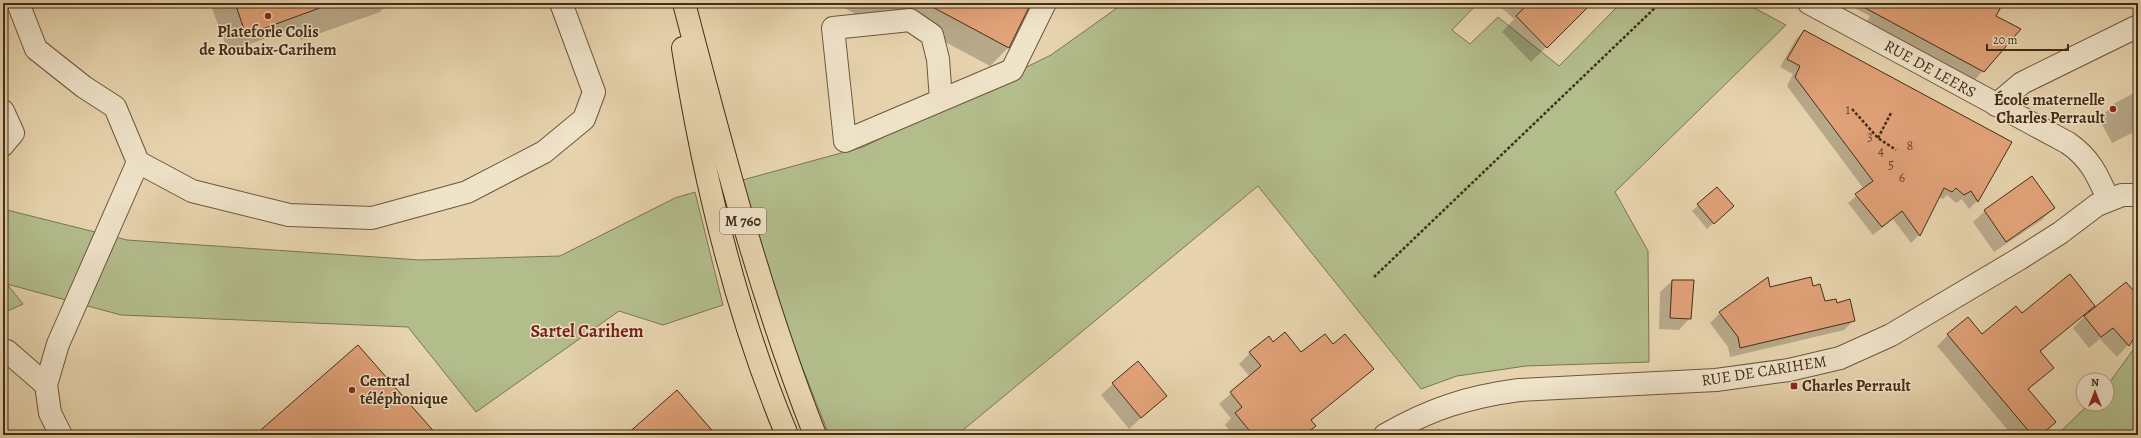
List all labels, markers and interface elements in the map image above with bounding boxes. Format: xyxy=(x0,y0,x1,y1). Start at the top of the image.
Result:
marker: Plateforle Colis de Roubaix-Carihem xyxy=(263,11,273,21)
place label: Plateforle Colis de Roubaix-Carihem xyxy=(199,21,337,61)
scale bar xyxy=(1987,26,2068,52)
text: 20 m xyxy=(1993,32,2017,48)
street label: RUE DE LEERS xyxy=(1880,35,1980,103)
place label: École maternelle Charles Perrault xyxy=(1994,89,2106,129)
house number: 1 xyxy=(1846,100,1851,119)
marker: École maternelle Charles Perrault xyxy=(2108,104,2118,114)
house number: 3 xyxy=(1867,127,1873,146)
house number: 8 xyxy=(1907,136,1914,155)
house number: 4 xyxy=(1878,141,1884,160)
house number: 5 xyxy=(1888,155,1894,174)
house number: 6 xyxy=(1899,168,1905,187)
road number: M 760 xyxy=(720,208,766,234)
district label: Sartel Carihem xyxy=(530,319,644,343)
street label: RUE DE CARIHEM xyxy=(1700,350,1828,392)
place label: Central téléphonique xyxy=(360,370,448,410)
north arrow xyxy=(2075,372,2115,412)
place label: Charles Perrault xyxy=(1802,375,1911,397)
text: N xyxy=(2091,375,2099,390)
marker: Charles Perrault xyxy=(1789,381,1799,391)
marker: Central téléphonique xyxy=(347,385,357,395)

